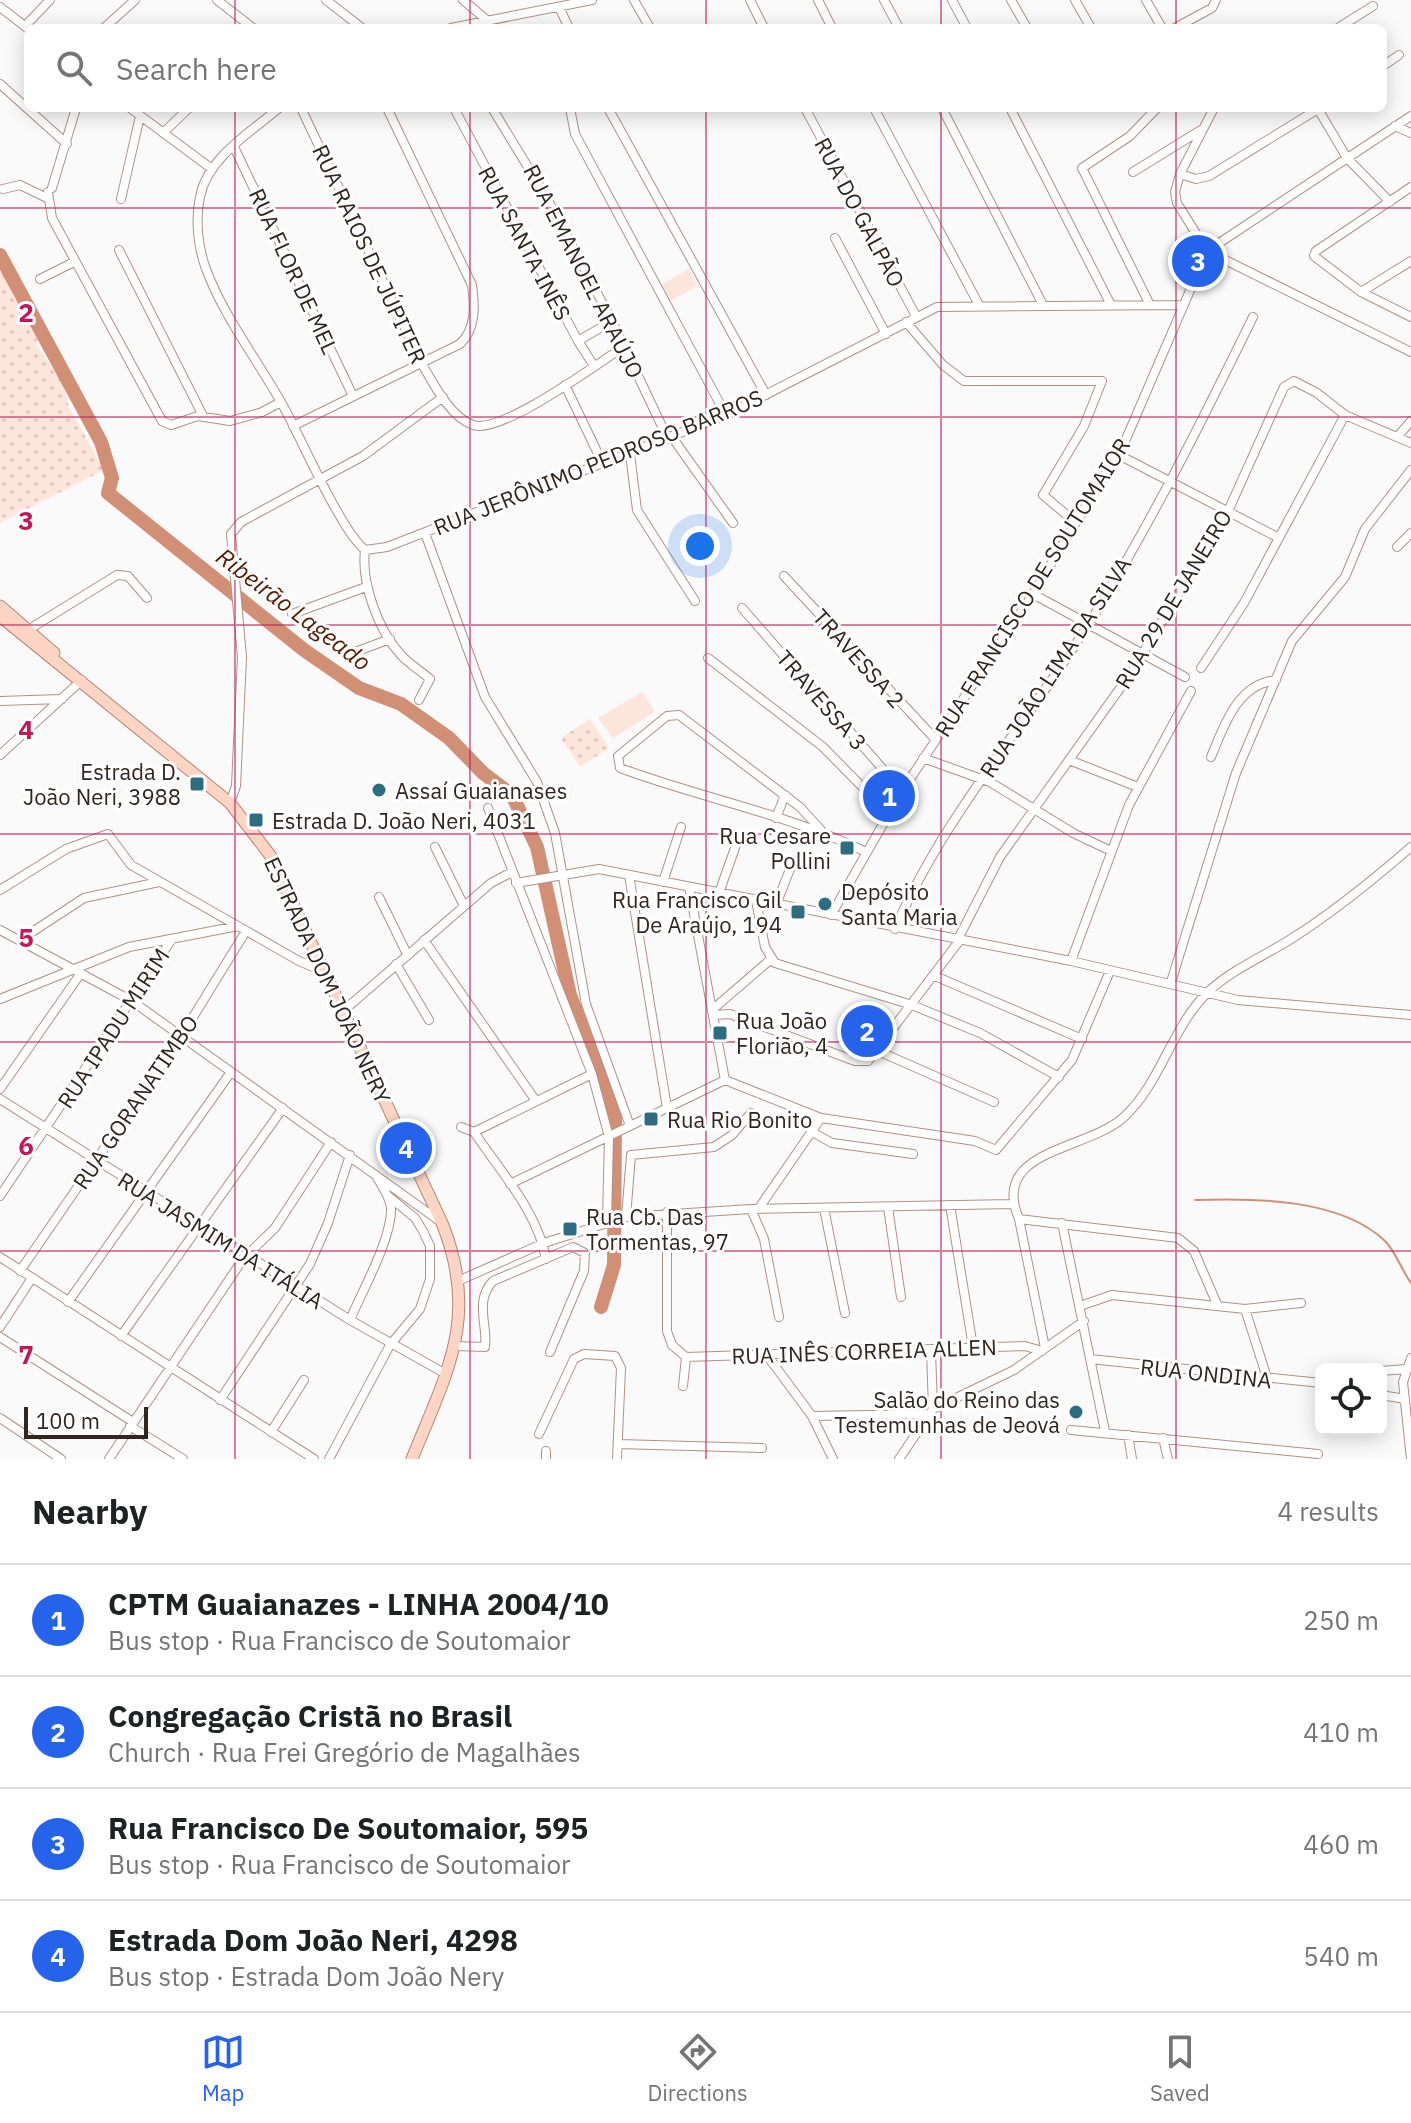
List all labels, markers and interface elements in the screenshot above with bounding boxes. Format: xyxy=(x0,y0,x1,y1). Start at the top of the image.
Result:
search box xyxy=(24,24,1387,112)
icon: search xyxy=(52,46,96,90)
text: Search here xyxy=(116,49,277,88)
street label: RUA DO GALPÃO xyxy=(808,132,912,292)
street label: RUA RAIOS DE JÚPITER xyxy=(306,140,434,368)
street label: RUA EMANOEL ARAÚJO xyxy=(517,159,651,383)
street label: RUA SANTA INÊS xyxy=(472,161,578,325)
street label: RUA FLOR DE MEL xyxy=(243,183,345,359)
pin: 3 xyxy=(1172,231,1224,291)
text: 2 xyxy=(18,295,34,329)
street label: RUA JERÔNIMO PEDROSO BARROS xyxy=(429,382,767,542)
street label: RUA FRANCISCO DE SOUTOMAIOR xyxy=(928,432,1136,742)
text: 3 xyxy=(18,503,34,537)
street label: RUA 29 DE JANEIRO xyxy=(1108,504,1238,694)
your location xyxy=(680,526,720,566)
water label: Ribeirão Lageado xyxy=(210,540,378,678)
street label: RUA JOÃO LIMA DA SILVA xyxy=(973,551,1137,783)
street label: TRAVESSA 2 xyxy=(807,602,911,714)
street label: TRAVESSA 3 xyxy=(770,644,874,756)
text: 4 xyxy=(18,712,34,746)
place label: Estrada D. João Neri, 3988 xyxy=(23,757,181,811)
pin: 1 xyxy=(863,766,915,826)
marker: Estrada D. João Neri, 3988 xyxy=(188,775,206,793)
place label: Assaí Guaianases xyxy=(395,776,567,805)
marker: Assaí Guaianases xyxy=(370,781,388,799)
place label: Estrada D. João Neri, 4031 xyxy=(272,806,536,835)
marker: Estrada D. João Neri, 4031 xyxy=(247,811,265,829)
place label: Rua Cesare Pollini xyxy=(719,821,831,875)
marker: Rua Cesare Pollini xyxy=(838,839,856,857)
street label: ESTRADA DOM JOÃO NERY xyxy=(258,852,398,1108)
place label: Depósito Santa Maria xyxy=(841,877,958,931)
place label: Rua Francisco Gil De Araújo, 194 xyxy=(612,885,782,939)
marker: Depósito Santa Maria xyxy=(816,895,834,913)
marker: Rua Francisco Gil De Araújo, 194 xyxy=(789,903,807,921)
text: 5 xyxy=(18,920,34,954)
street label: RUA IPADU MIRIM xyxy=(50,942,176,1114)
pin: 2 xyxy=(841,1001,893,1061)
place label: Rua João Florião, 4 xyxy=(736,1006,828,1060)
street label: RUA GORANATIMBO xyxy=(66,1009,204,1195)
marker: Rua João Florião, 4 xyxy=(711,1024,729,1042)
place label: Rua Rio Bonito xyxy=(667,1105,812,1134)
marker: Rua Rio Bonito xyxy=(642,1110,660,1128)
pin: 4 xyxy=(380,1118,432,1178)
text: 6 xyxy=(18,1128,34,1162)
street label: RUA JASMIM DA ITÁLIA xyxy=(113,1165,329,1315)
place label: Rua Cb. Das Tormentas, 97 xyxy=(586,1202,729,1256)
marker: Rua Cb. Das Tormentas, 97 xyxy=(561,1220,579,1238)
street label: RUA INÊS CORREIA ALLEN xyxy=(731,1332,997,1370)
text: 7 xyxy=(18,1337,34,1371)
street label: RUA ONDINA xyxy=(1139,1352,1273,1394)
map controls xyxy=(1315,1363,1387,1435)
button: locate xyxy=(1315,1363,1387,1435)
place label: Salão do Reino das Testemunhas de Jeová xyxy=(834,1385,1060,1439)
scale bar xyxy=(24,1403,148,1439)
marker: Salão do Reino das Testemunhas de Jeová xyxy=(1067,1403,1085,1421)
text: 100 m xyxy=(36,1406,100,1435)
text: Nearby xyxy=(32,1489,147,1533)
text: 4 results xyxy=(1277,1494,1379,1528)
text: CPTM Guaianazes - LINHA 2004/10 xyxy=(108,1584,609,1623)
text: 1 xyxy=(50,1603,66,1637)
text: 250 m xyxy=(1303,1603,1379,1637)
text: Bus stop · Rua Francisco de Soutomaior xyxy=(108,1623,571,1657)
text: Congregação Cristã no Brasil xyxy=(108,1696,512,1735)
text: 2 xyxy=(50,1715,66,1749)
text: 410 m xyxy=(1303,1715,1379,1749)
text: Church · Rua Frei Gregório de Magalhães xyxy=(108,1735,581,1769)
text: Rua Francisco De Soutomaior, 595 xyxy=(108,1808,588,1847)
text: 3 xyxy=(50,1827,66,1861)
text: 460 m xyxy=(1303,1827,1379,1861)
text: Bus stop · Rua Francisco de Soutomaior xyxy=(108,1847,571,1881)
text: Estrada Dom João Neri, 4298 xyxy=(108,1920,518,1959)
text: 4 xyxy=(50,1939,66,1973)
text: 540 m xyxy=(1303,1939,1379,1973)
text: Bus stop · Estrada Dom João Nery xyxy=(108,1959,504,1993)
tab: Map xyxy=(201,2030,245,2107)
tab: Directions xyxy=(648,2030,748,2107)
tab: Saved xyxy=(1150,2030,1210,2107)

